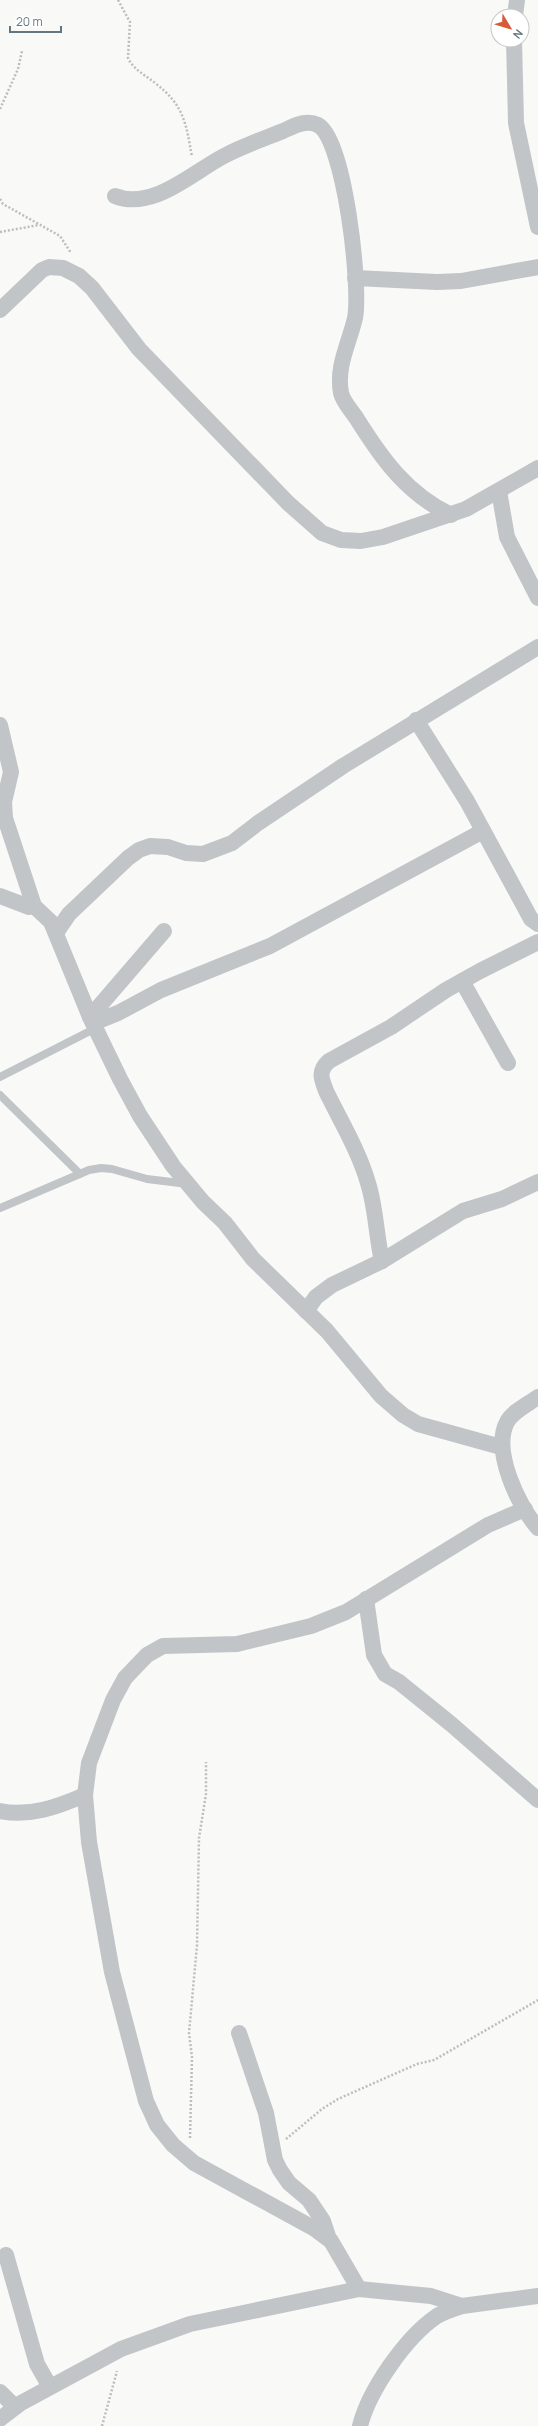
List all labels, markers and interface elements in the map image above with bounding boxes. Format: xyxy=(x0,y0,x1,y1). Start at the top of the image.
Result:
scale bar xyxy=(10,8,61,34)
north arrow xyxy=(490,8,530,48)
text: 20 m xyxy=(16,13,43,30)
text: N xyxy=(510,27,527,42)

